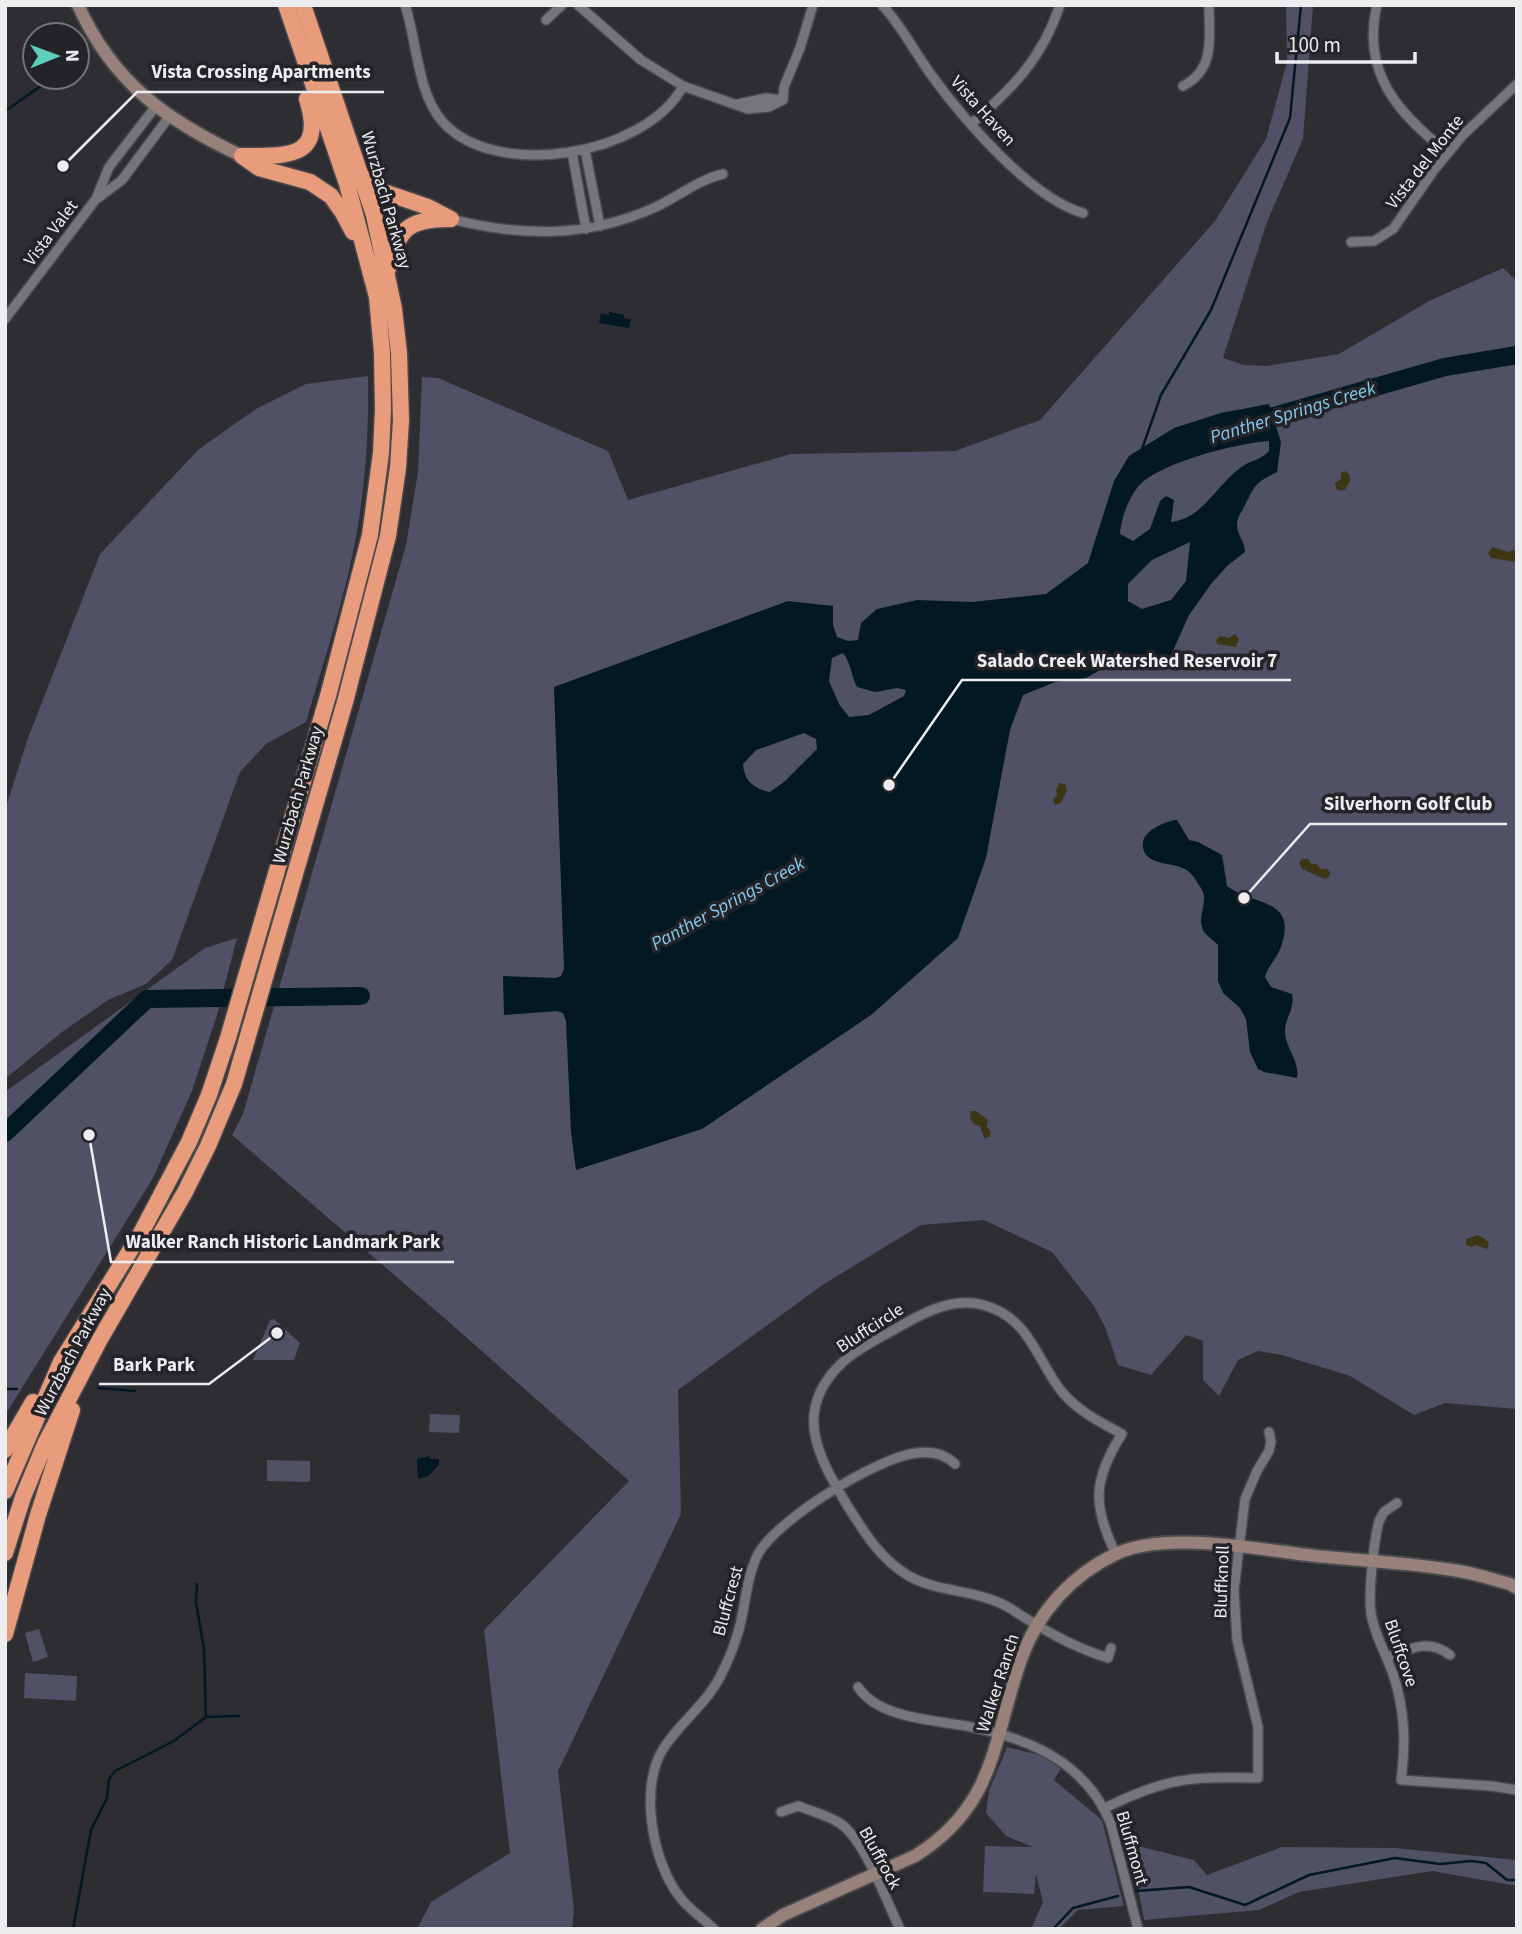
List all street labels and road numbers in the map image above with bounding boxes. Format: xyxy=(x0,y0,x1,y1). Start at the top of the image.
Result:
street label: Vista Haven xyxy=(945,70,1021,152)
street label: Vista del Monte xyxy=(1380,109,1470,215)
street label: Wurzbach Parkway xyxy=(354,128,418,272)
street label: Vista Valet xyxy=(18,195,84,271)
street label: Wurzbach Parkway xyxy=(266,723,330,867)
street label: Wurzbach Parkway xyxy=(29,1283,118,1421)
street label: Bluffcircle xyxy=(831,1297,909,1359)
street label: Bluffknoll xyxy=(1208,1545,1236,1619)
street label: Bluffcrest xyxy=(707,1563,749,1639)
street label: Bluffcove xyxy=(1378,1616,1424,1690)
street label: Walker Ranch xyxy=(970,1631,1026,1735)
street label: Bluffmont xyxy=(1110,1808,1154,1888)
street label: Bluffrock xyxy=(853,1822,908,1894)

